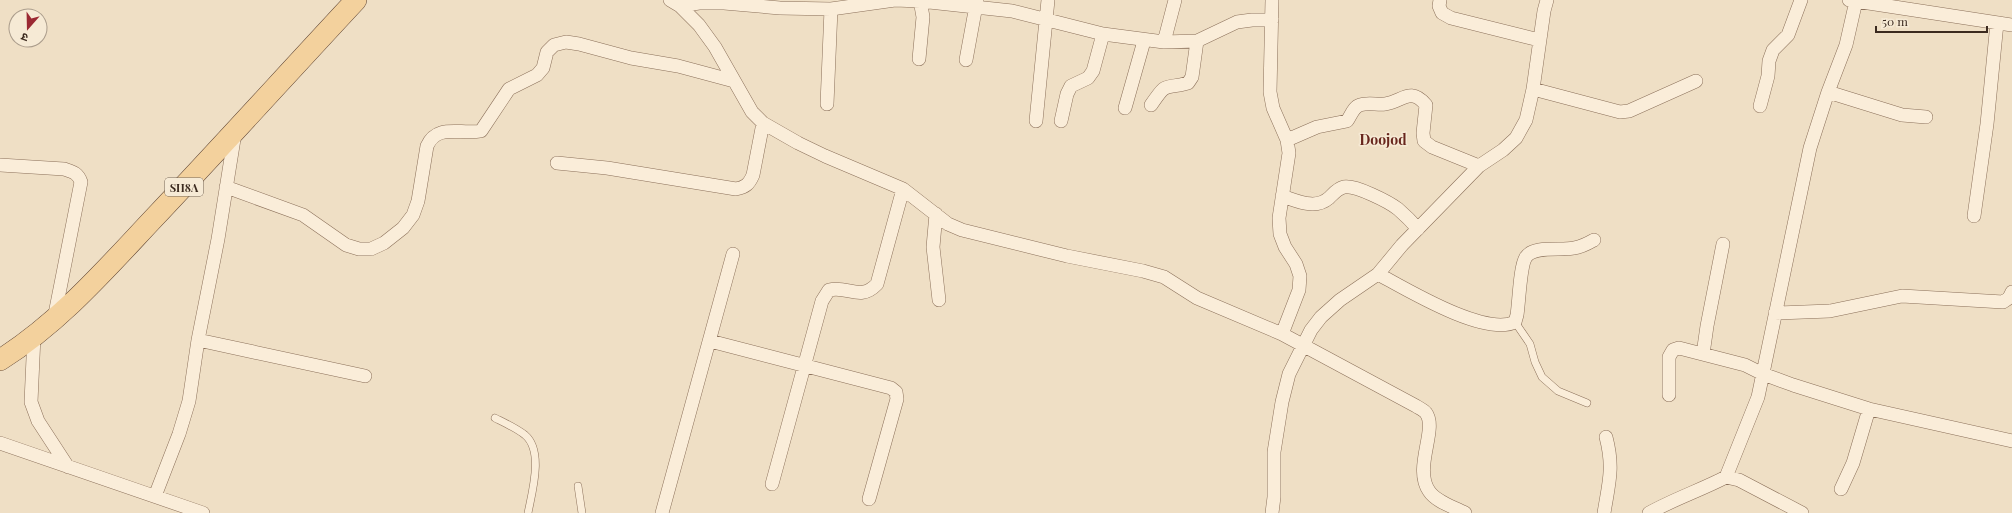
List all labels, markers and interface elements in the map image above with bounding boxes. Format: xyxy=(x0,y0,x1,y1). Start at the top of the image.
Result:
north arrow xyxy=(8,8,48,48)
scale bar xyxy=(1876,8,1987,34)
text: 50 m xyxy=(1882,13,1908,29)
text: उ xyxy=(18,30,30,46)
district label: Doojod xyxy=(1359,130,1407,149)
road number: SH8A xyxy=(165,178,203,196)

